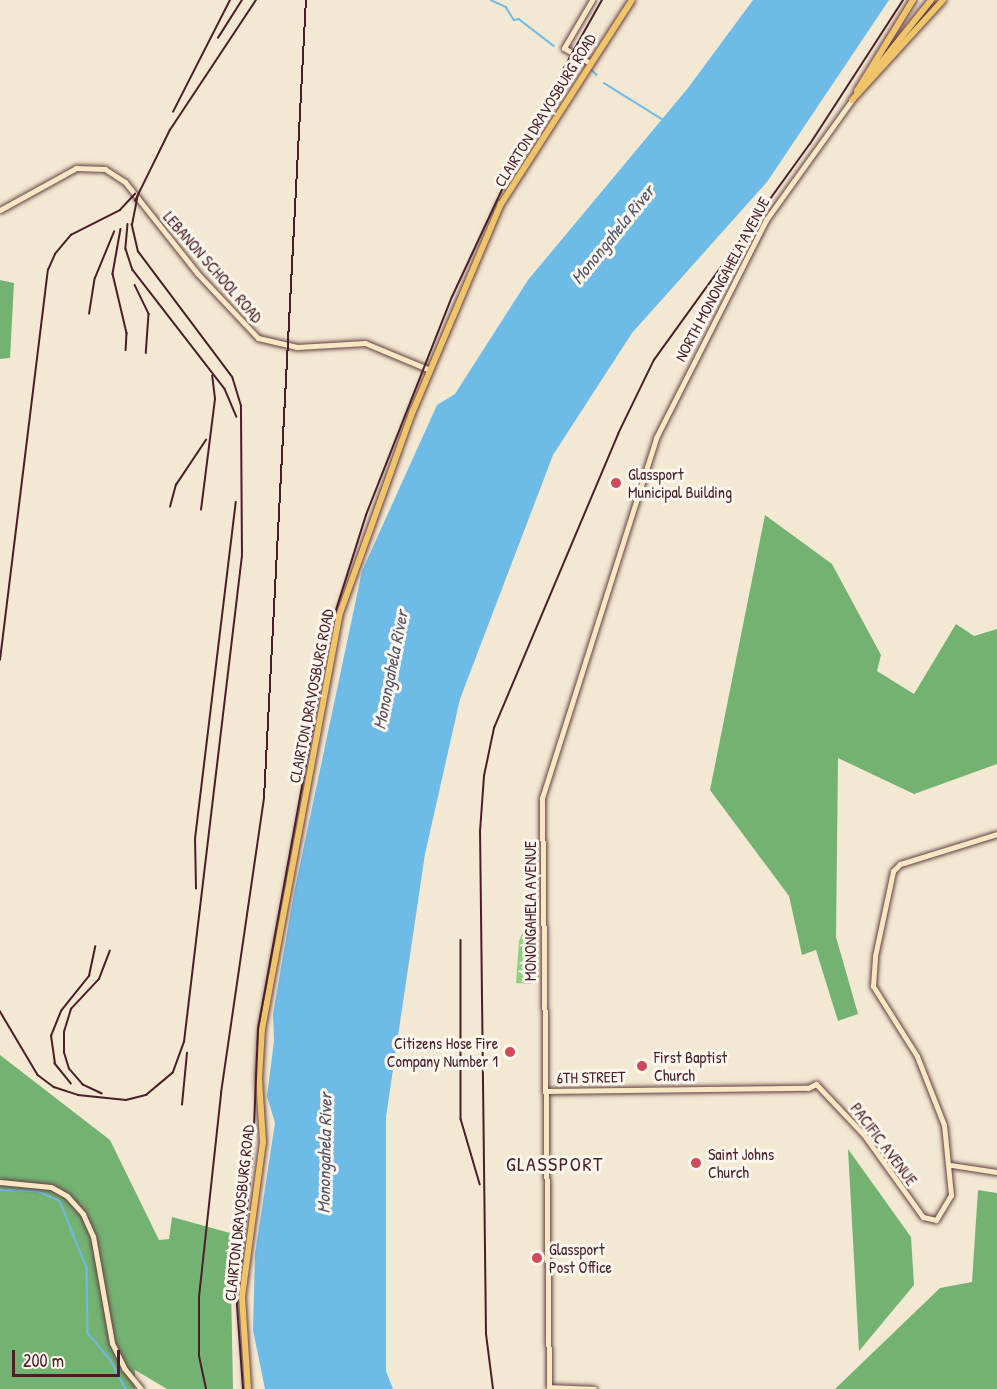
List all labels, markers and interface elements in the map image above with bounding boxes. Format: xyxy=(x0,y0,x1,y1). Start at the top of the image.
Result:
street label: CLAIRTON DRAVOSBURG ROAD xyxy=(490,30,600,190)
water label: Monongahela River xyxy=(567,181,659,289)
street label: NORTH MONONGAHELA AVENUE xyxy=(670,194,774,364)
street label: LEBANON SCHOOL ROAD xyxy=(159,207,267,327)
place label: Glassport Municipal Building xyxy=(628,464,732,502)
marker: Glassport Municipal Building xyxy=(609,476,623,490)
street label: CLAIRTON DRAVOSBURG ROAD xyxy=(285,607,337,785)
water label: Monongahela River xyxy=(369,609,413,731)
street label: MONONGAHELA AVENUE xyxy=(520,841,540,981)
place label: Citizens Hose Fire Company Number 1 xyxy=(387,1033,498,1071)
marker: Citizens Hose Fire Company Number 1 xyxy=(503,1045,517,1059)
place label: First Baptist Church xyxy=(654,1047,727,1085)
marker: First Baptist Church xyxy=(635,1059,649,1073)
street label: 6TH STREET xyxy=(556,1067,626,1087)
water label: Monongahela River xyxy=(313,1092,337,1214)
street label: PACIFIC AVENUE xyxy=(847,1099,921,1189)
street label: CLAIRTON DRAVOSBURG ROAD xyxy=(220,1124,258,1302)
place label: Saint Johns Church xyxy=(708,1144,774,1182)
district label: GLASSPORT xyxy=(506,1151,604,1175)
marker: Saint Johns Church xyxy=(689,1156,703,1170)
place label: Glassport Post Office xyxy=(549,1239,612,1277)
marker: Glassport Post Office xyxy=(530,1251,544,1265)
scale bar xyxy=(15,1338,123,1376)
text: 200 m xyxy=(23,1348,64,1373)

